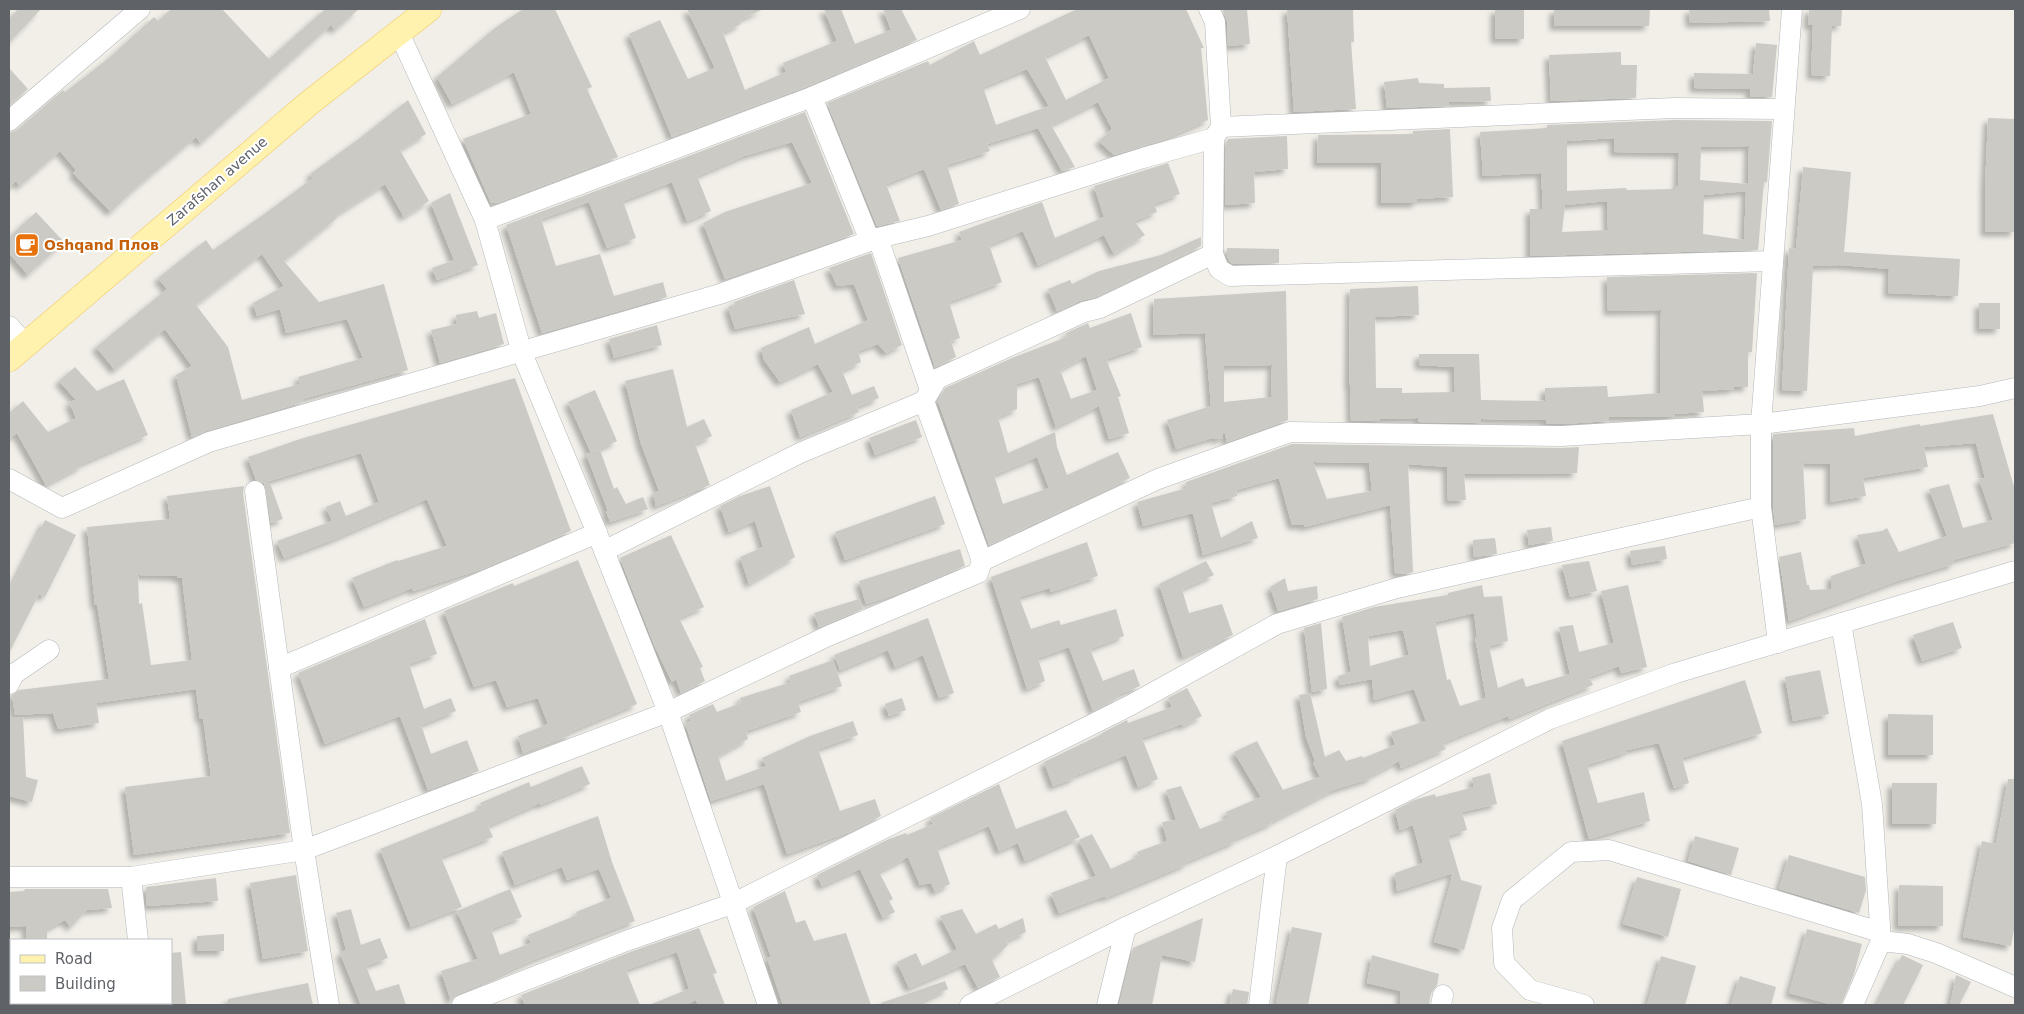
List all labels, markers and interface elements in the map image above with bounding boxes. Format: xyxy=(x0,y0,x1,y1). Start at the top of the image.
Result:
street label: Zarafshan avenue xyxy=(164,133,270,229)
cafe icon: Oshqand Плов xyxy=(14,232,40,258)
place label: Oshqand Плов xyxy=(44,237,159,253)
legend xyxy=(10,939,172,1004)
text: Road xyxy=(55,950,93,968)
text: Building xyxy=(55,975,116,993)

